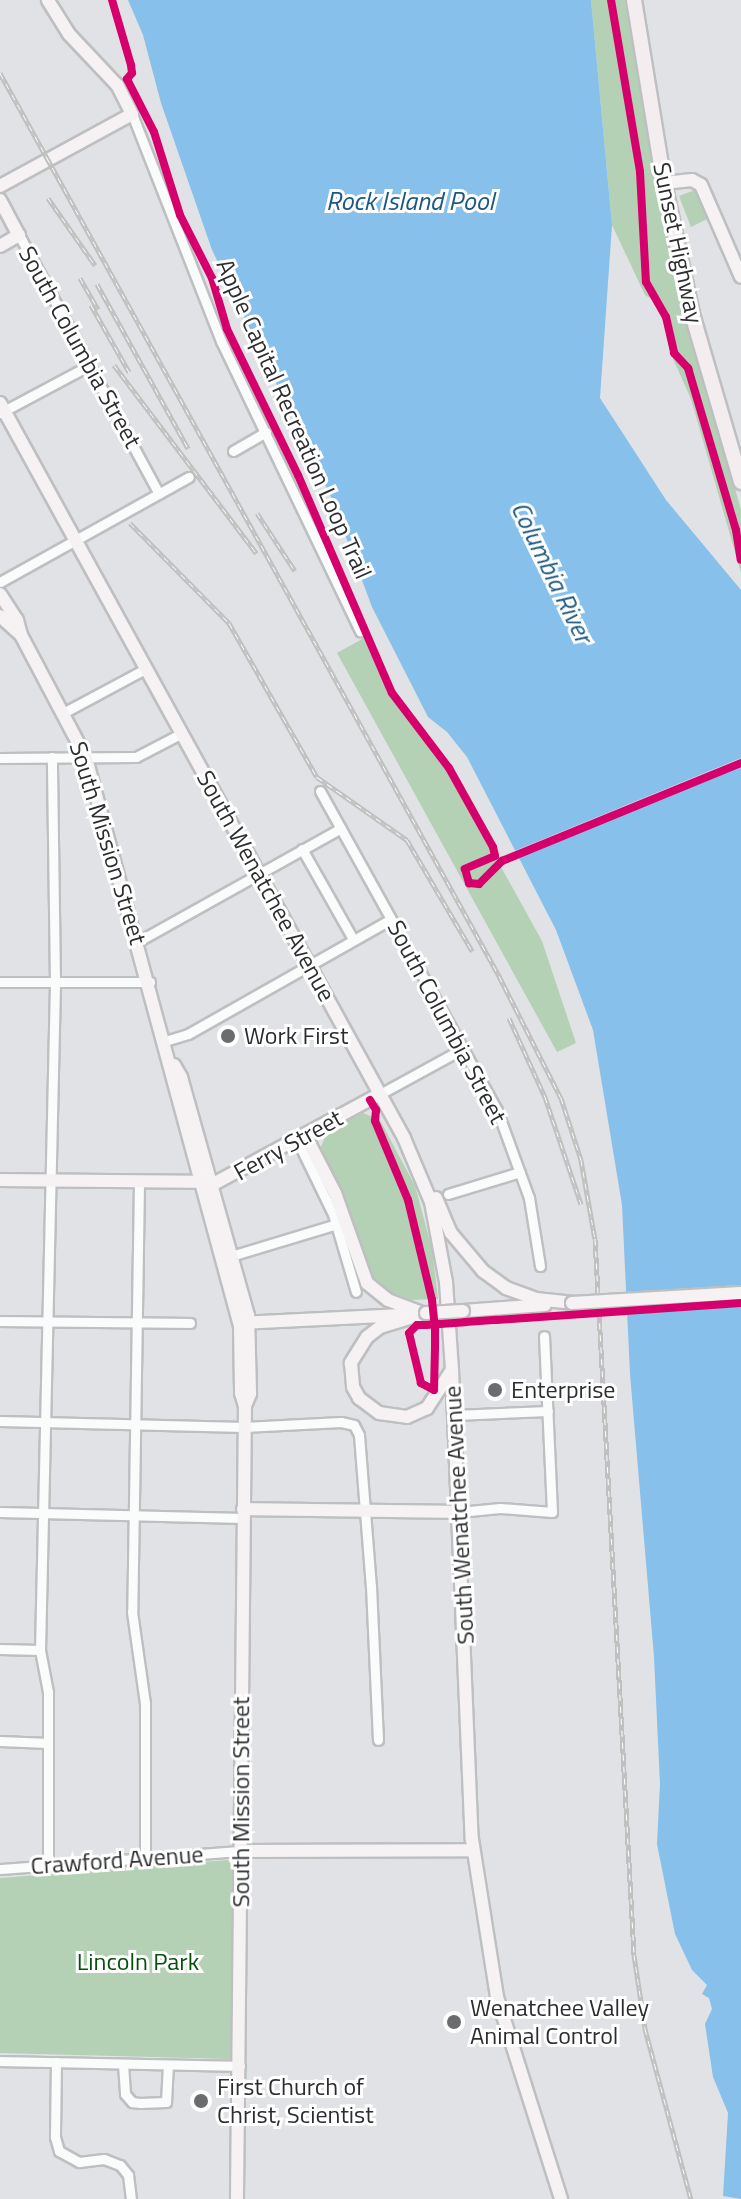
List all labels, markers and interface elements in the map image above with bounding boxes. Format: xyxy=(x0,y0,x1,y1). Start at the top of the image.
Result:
street label: Sunset Highway xyxy=(647,160,709,326)
water label: Rock Island Pool xyxy=(326,185,494,217)
street label: South Columbia Street xyxy=(13,241,147,453)
street label: Apple Capital Recreation Loop Trail xyxy=(210,255,378,583)
water label: Columbia River xyxy=(504,496,600,648)
street label: South Mission Street xyxy=(63,738,153,948)
street label: South Wenatchee Avenue xyxy=(191,766,341,1006)
street label: South Columbia Street xyxy=(381,916,513,1128)
place label: Work First xyxy=(244,1022,348,1050)
marker: Work First xyxy=(219,1027,237,1045)
street label: Ferry Street xyxy=(229,1103,347,1187)
place label: Enterprise xyxy=(511,1376,615,1404)
marker: Enterprise xyxy=(486,1381,504,1399)
street label: South Wenatchee Avenue xyxy=(438,1385,480,1645)
street label: South Mission Street xyxy=(227,1697,255,1907)
street label: Crawford Avenue xyxy=(30,1840,204,1880)
park label: Lincoln Park xyxy=(77,1948,199,1976)
place label: Wenatchee Valley Animal Control xyxy=(470,1994,649,2050)
marker: Wenatchee Valley Animal Control xyxy=(445,2013,463,2031)
place label: First Church of Christ, Scientist xyxy=(217,2073,374,2129)
marker: First Church of Christ, Scientist xyxy=(192,2092,210,2110)

